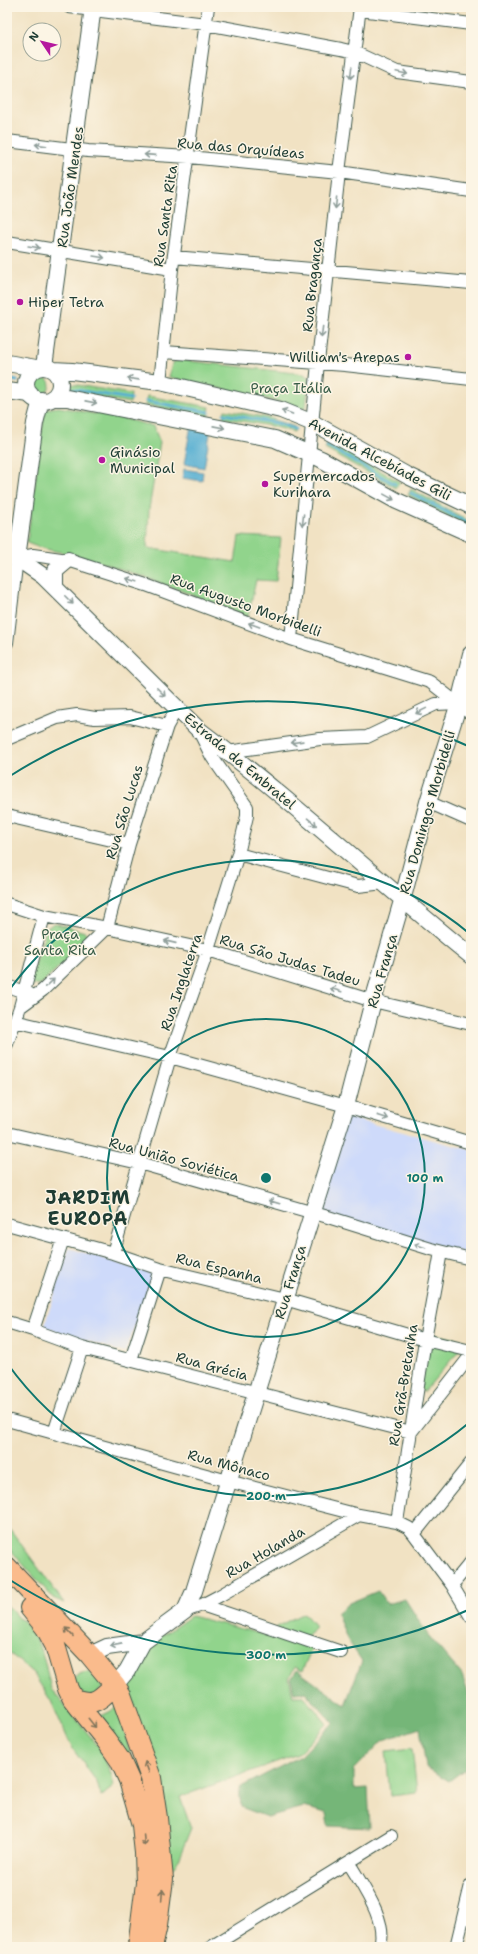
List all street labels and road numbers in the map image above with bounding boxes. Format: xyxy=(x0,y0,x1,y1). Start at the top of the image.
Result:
street label: Rua João Mendes xyxy=(53,125,87,249)
street label: Rua das Orquídeas xyxy=(176,133,306,163)
street label: Rua Santa Rita xyxy=(149,164,181,268)
street label: Rua Bragança xyxy=(298,237,326,333)
street label: Avenida Alcebíades Gili xyxy=(305,414,455,504)
street label: Rua Augusto Morbidelli xyxy=(168,569,324,641)
street label: Estrada da Embratel xyxy=(180,709,300,814)
street label: Rua Domingos Morbidelli xyxy=(395,728,459,896)
street label: Rua São Lucas xyxy=(101,762,147,861)
street label: Rua São Judas Tadeu xyxy=(218,930,362,990)
street label: Rua Inglaterra xyxy=(156,931,206,1033)
street label: Rua França xyxy=(363,932,401,1010)
street label: Rua União Soviética xyxy=(107,1133,241,1185)
street label: Rua França xyxy=(270,1243,310,1321)
street label: Rua Espanha xyxy=(174,1249,264,1287)
street label: Rua Grã-Bretanha xyxy=(384,1322,422,1447)
street label: Rua Grécia xyxy=(174,1348,250,1384)
street label: Rua Mônaco xyxy=(186,1445,272,1485)
street label: Rua Holanda xyxy=(222,1522,308,1582)

